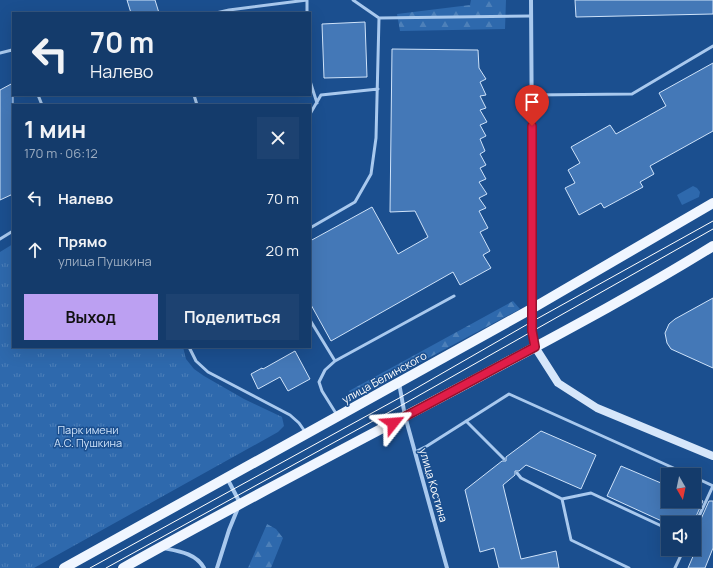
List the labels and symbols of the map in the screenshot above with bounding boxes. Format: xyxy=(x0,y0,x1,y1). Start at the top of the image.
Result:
pin xyxy=(515,85,549,126)
street label: улица Белинского xyxy=(339,347,430,407)
position arrow xyxy=(372,402,414,444)
park label: Парк имени А.С. Пушкина xyxy=(54,422,122,450)
street label: улица Костина xyxy=(416,446,452,524)
north arrow xyxy=(661,468,701,508)

